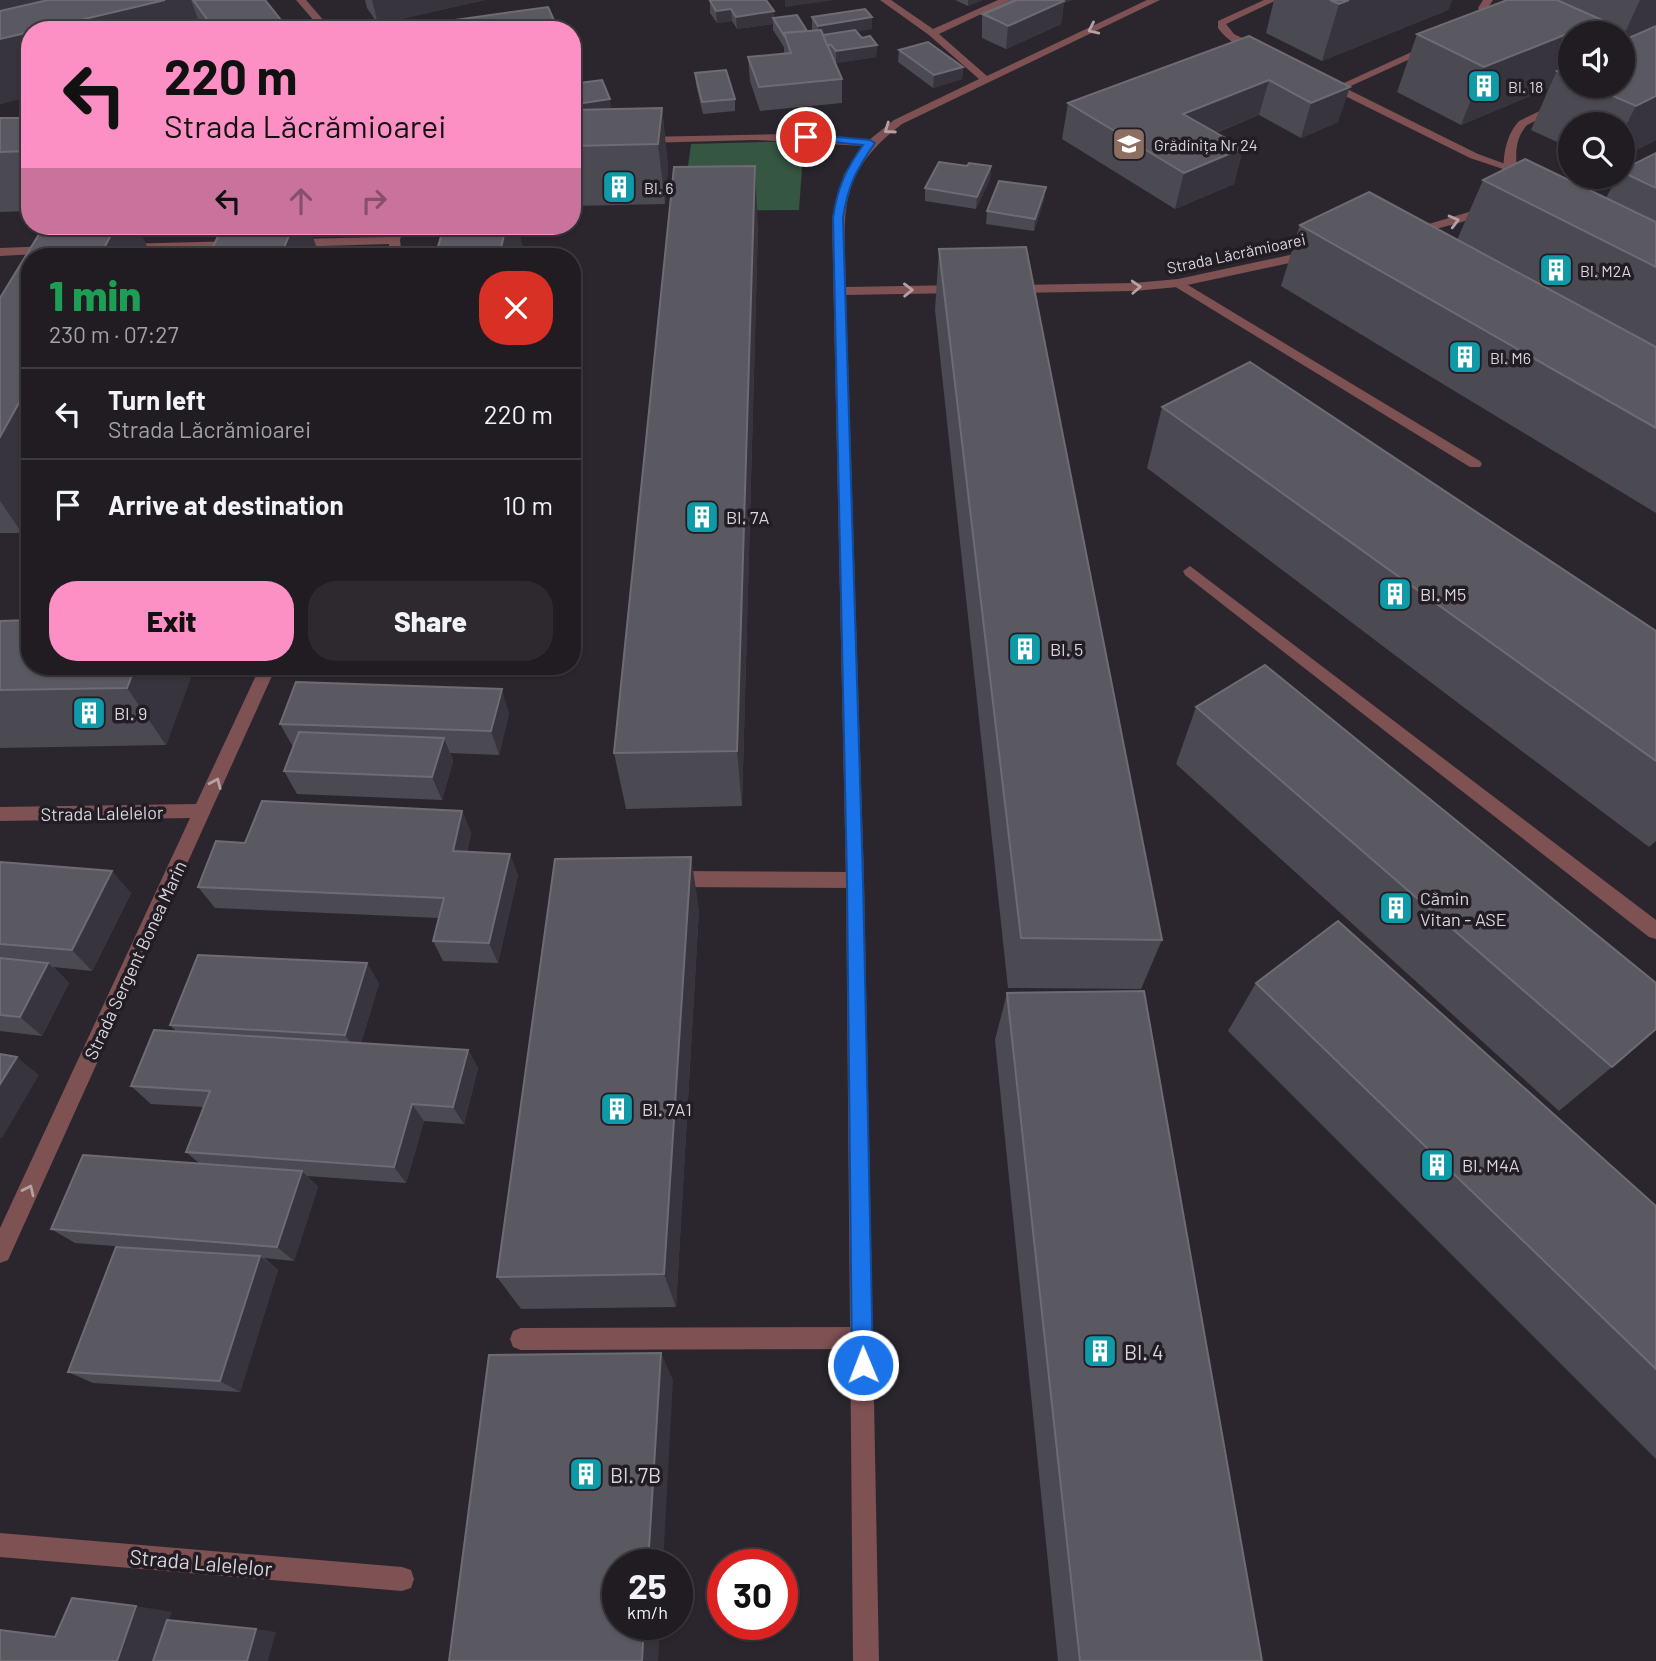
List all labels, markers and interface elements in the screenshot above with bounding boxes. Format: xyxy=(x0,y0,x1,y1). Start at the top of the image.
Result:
one-way arrow xyxy=(1088,21,1100,35)
map controls xyxy=(1558,21,1635,189)
button: sound xyxy=(1558,21,1635,98)
text: 220 m xyxy=(164,46,298,105)
icon: left xyxy=(49,49,140,140)
building icon: Bl. 18 xyxy=(1465,67,1503,105)
place label: Bl. 18 xyxy=(1508,77,1543,96)
text: Strada Lăcrămioarei xyxy=(164,106,446,144)
pin xyxy=(776,107,836,167)
button: search xyxy=(1558,112,1635,189)
icon: arrive xyxy=(787,118,825,156)
one-way arrow xyxy=(884,121,897,133)
school or university icon: Grădinița Nr 24 xyxy=(1110,125,1148,163)
place label: Grădinița Nr 24 xyxy=(1154,135,1258,154)
building icon: Bl. 6 xyxy=(600,168,638,206)
place label: Bl. 6 xyxy=(644,178,674,197)
icon: left xyxy=(209,182,247,220)
icon: ahead xyxy=(282,182,320,220)
icon: right xyxy=(355,182,393,220)
one-way arrow xyxy=(1448,215,1460,229)
street label: Strada Lăcrămioarei xyxy=(1165,229,1307,277)
building icon: Bl. M2A xyxy=(1537,251,1575,289)
place label: Bl. M2A xyxy=(1580,261,1631,280)
text: 1 min xyxy=(49,269,141,319)
button: close xyxy=(479,271,553,345)
one-way arrow xyxy=(1130,279,1141,294)
one-way arrow xyxy=(903,282,914,298)
text: 230 m · 07:27 xyxy=(49,320,179,348)
building icon: Bl. M6 xyxy=(1446,338,1484,376)
place label: Bl. M6 xyxy=(1490,348,1531,367)
text: Turn left xyxy=(108,384,206,415)
icon: left xyxy=(49,395,87,433)
text: 220 m xyxy=(484,398,553,429)
text: Strada Lăcrămioarei xyxy=(108,415,311,443)
icon: arrive xyxy=(49,486,87,524)
text: Arrive at destination xyxy=(108,489,344,520)
text: 10 m xyxy=(503,489,553,520)
building icon: Bl. 7A xyxy=(683,498,721,536)
place label: Bl. 7A xyxy=(726,506,770,528)
building icon: Bl. M5 xyxy=(1376,575,1414,613)
button: Exit xyxy=(49,581,294,661)
button: Share xyxy=(308,581,553,661)
place label: Bl. M5 xyxy=(1420,583,1466,605)
building icon: Bl. 5 xyxy=(1006,630,1044,668)
place label: Bl. 5 xyxy=(1050,638,1083,660)
building icon: Bl. 9 xyxy=(70,694,108,732)
place label: Bl. 9 xyxy=(114,702,147,724)
one-way arrow xyxy=(208,778,222,790)
street label: Strada Lalelelor xyxy=(40,801,164,825)
street label: Strada Sergent Bonea Marin xyxy=(79,857,191,1063)
place label: Cămin Vitan - ASE xyxy=(1420,887,1507,930)
building icon: Cămin Vitan - ASE xyxy=(1377,889,1415,927)
building icon: Bl. 7A1 xyxy=(598,1090,636,1128)
place label: Bl. 7A1 xyxy=(642,1098,692,1120)
building icon: Bl. M4A xyxy=(1418,1146,1456,1184)
place label: Bl. M4A xyxy=(1462,1154,1520,1176)
one-way arrow xyxy=(20,1185,34,1197)
position arrow xyxy=(826,1328,900,1402)
building icon: Bl. 4 xyxy=(1081,1332,1119,1370)
place label: Bl. 4 xyxy=(1124,1339,1164,1364)
building icon: Bl. 7B xyxy=(567,1455,605,1493)
place label: Bl. 7B xyxy=(610,1462,661,1487)
street label: Strada Lalelelor xyxy=(129,1543,274,1581)
speed limit sign: 30 xyxy=(707,1549,798,1640)
text: 25 xyxy=(628,1564,667,1606)
text: km/h xyxy=(627,1601,668,1623)

